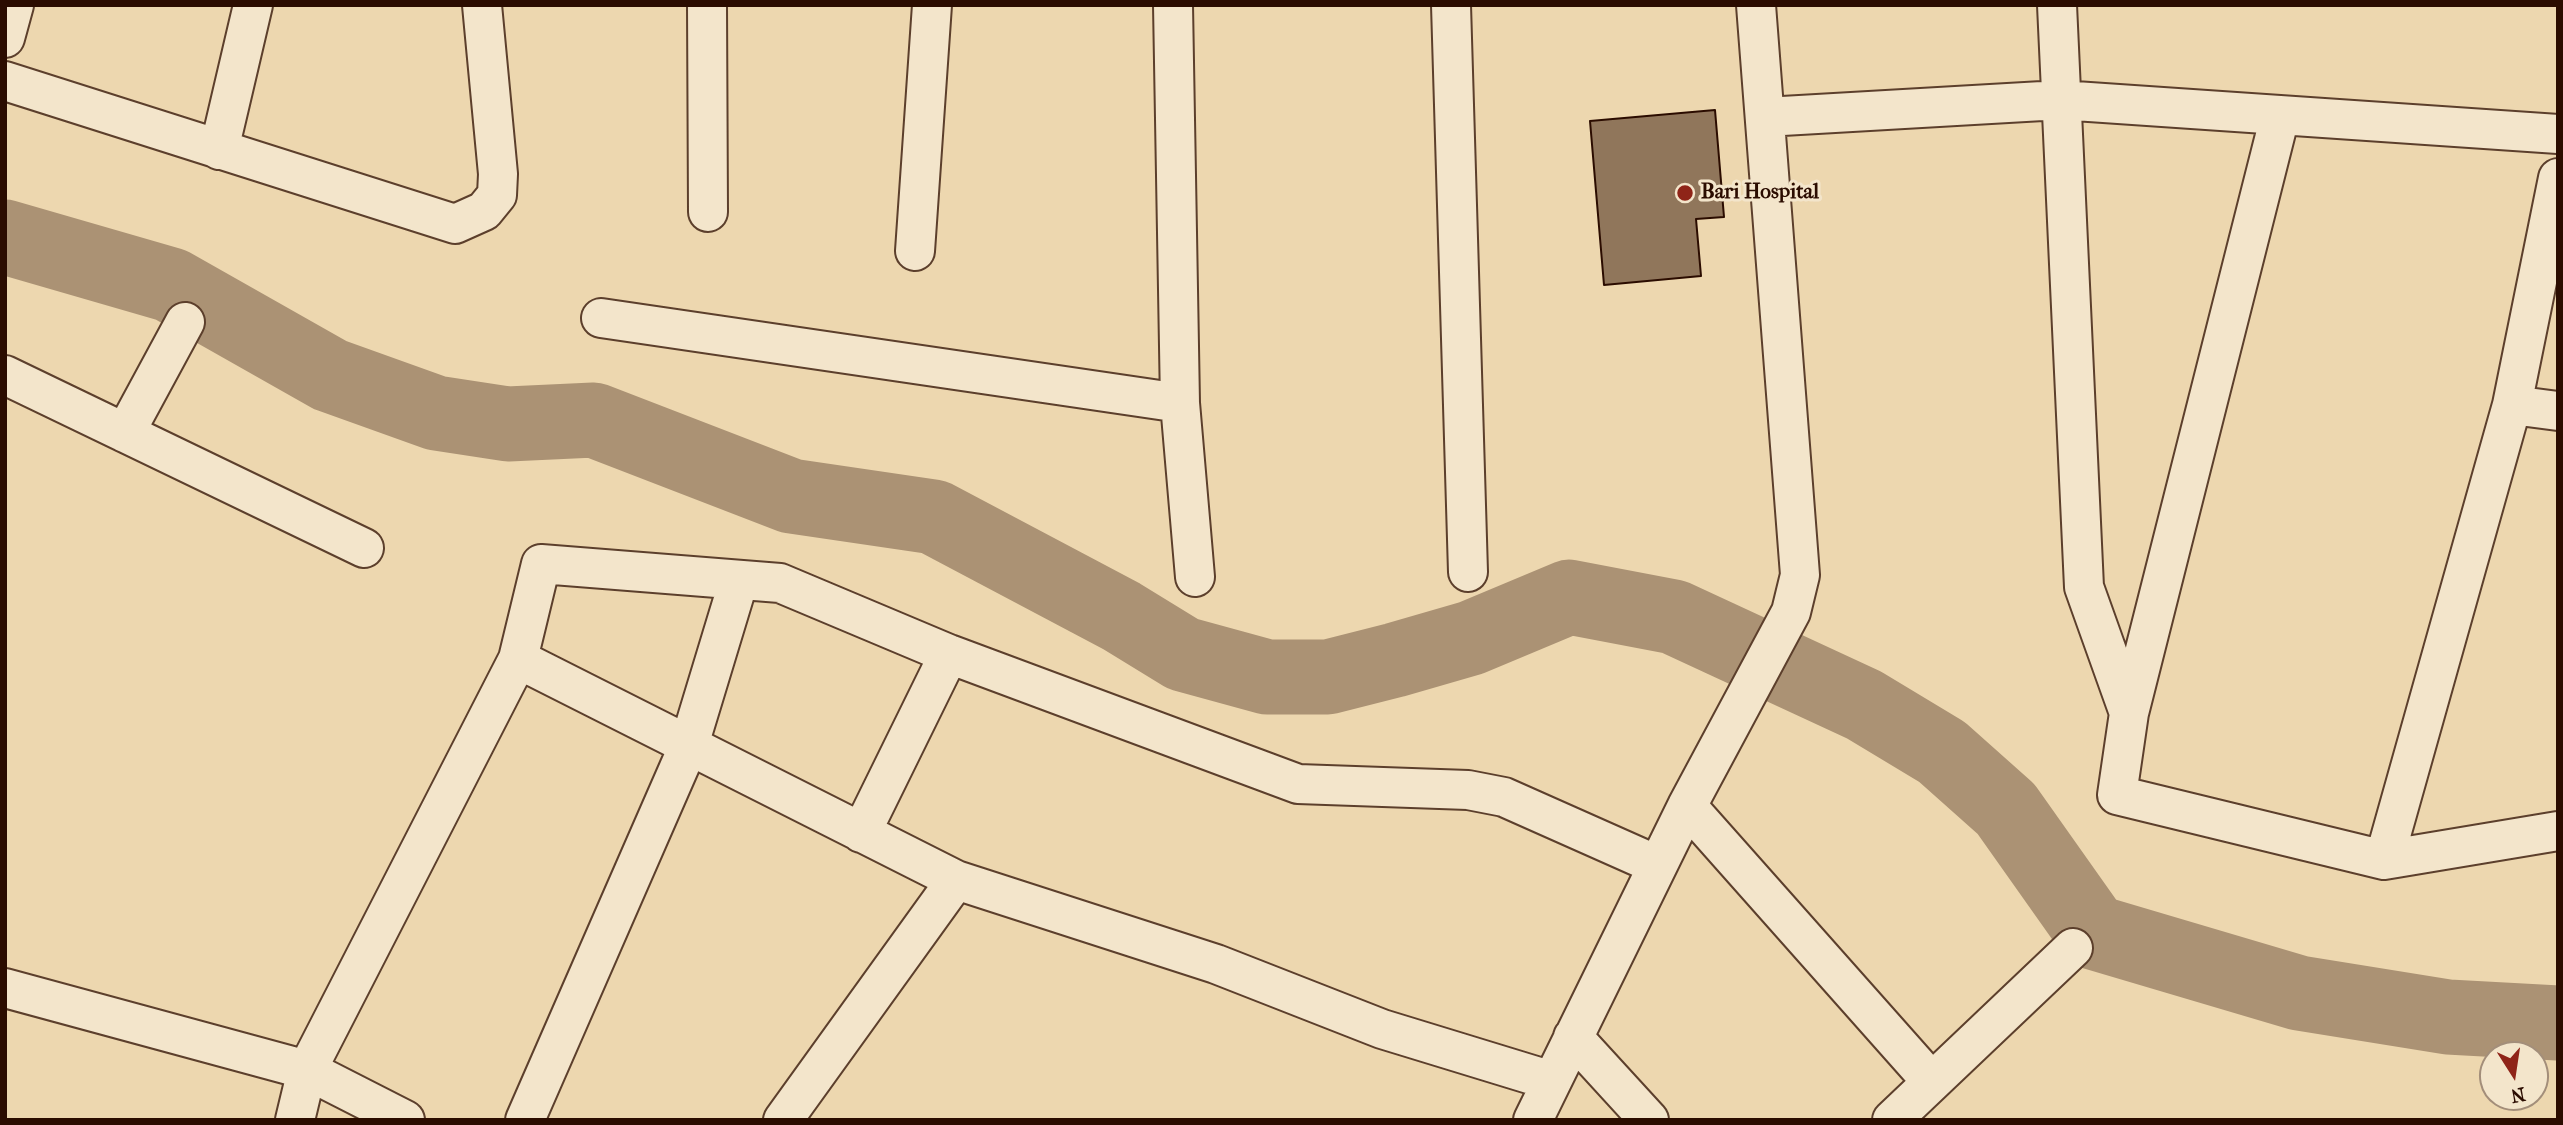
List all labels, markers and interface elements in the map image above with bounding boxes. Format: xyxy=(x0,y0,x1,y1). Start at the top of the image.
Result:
place label: Bari Hospital xyxy=(1701,180,1819,206)
marker: Bari Hospital xyxy=(1675,183,1695,203)
north arrow xyxy=(2479,1041,2549,1111)
text: N xyxy=(2509,1082,2527,1107)

